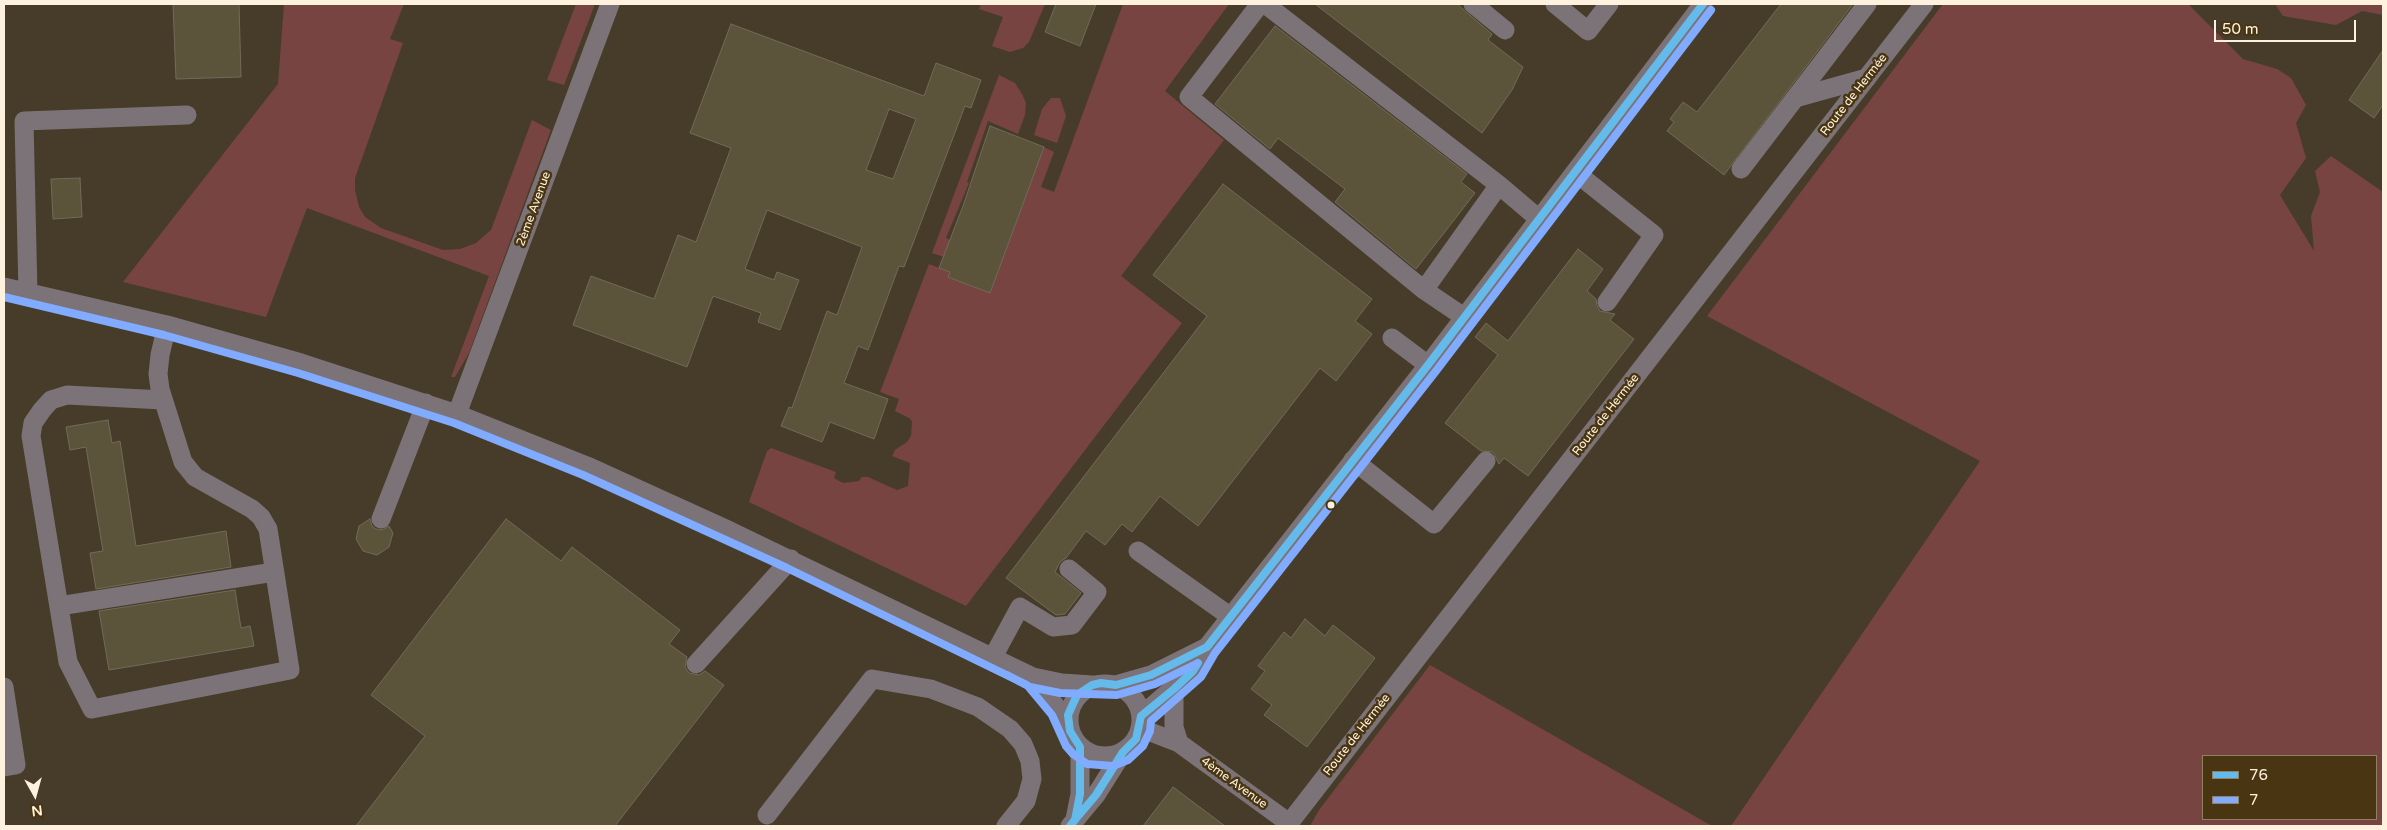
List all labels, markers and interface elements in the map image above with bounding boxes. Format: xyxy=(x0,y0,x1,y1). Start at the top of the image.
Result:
scale bar xyxy=(2217,10,2360,42)
text: 50 m xyxy=(2222,20,2259,38)
street label: Route de Hermée xyxy=(1818,51,1890,139)
street label: 2ème Avenue xyxy=(514,170,554,248)
street label: Route de Hermée xyxy=(1570,371,1642,459)
unlabelled marker xyxy=(1326,500,1336,510)
street label: Route de Hermée xyxy=(1321,691,1393,779)
street label: 4ème Avenue xyxy=(1198,754,1270,812)
legend xyxy=(2202,755,2377,820)
text: 76 xyxy=(2249,766,2268,784)
north arrow xyxy=(10,770,60,820)
text: 7 xyxy=(2249,791,2258,809)
text: N xyxy=(30,801,44,820)

